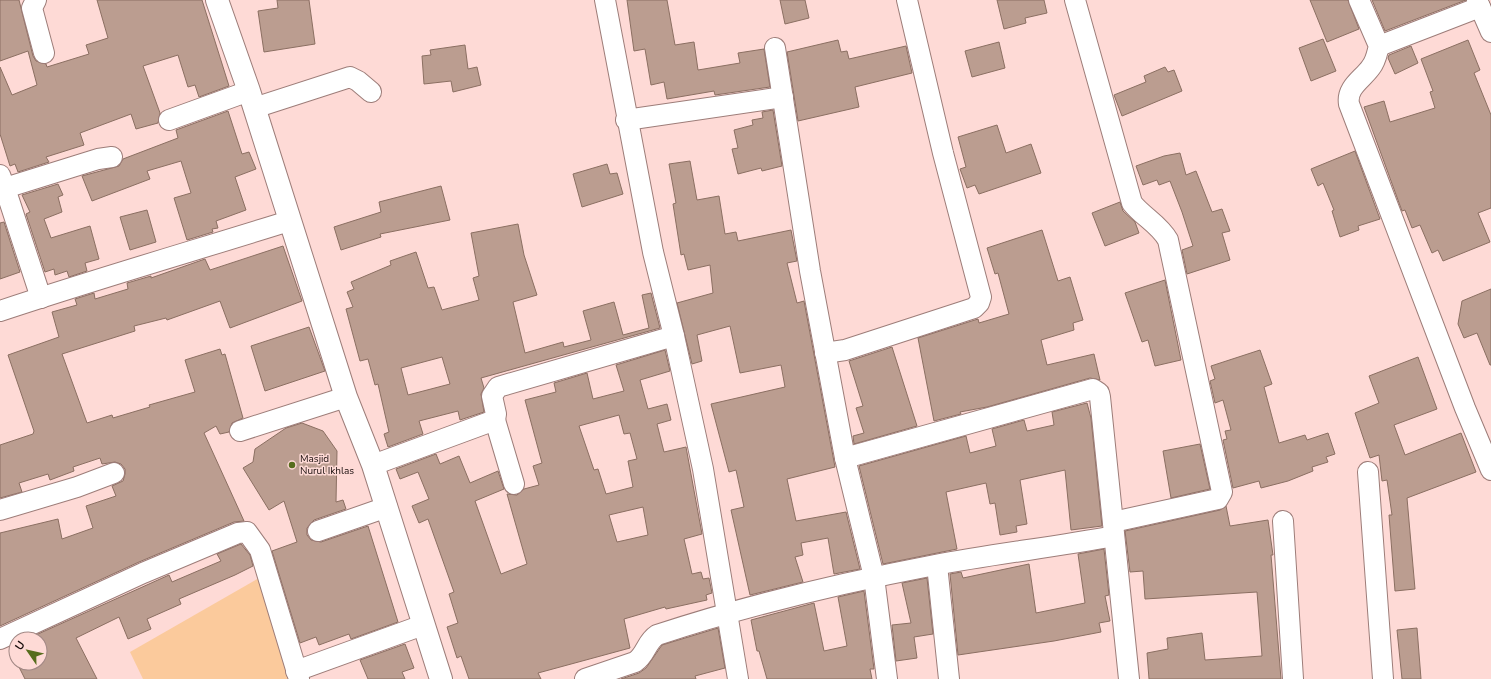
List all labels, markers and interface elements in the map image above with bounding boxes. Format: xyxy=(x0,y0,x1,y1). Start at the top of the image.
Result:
place label: Masjid Nurul Ikhlas xyxy=(300,452,354,478)
marker: Masjid Nurul Ikhlas xyxy=(287,460,297,470)
north arrow xyxy=(8,631,48,671)
text: U xyxy=(12,638,29,653)

